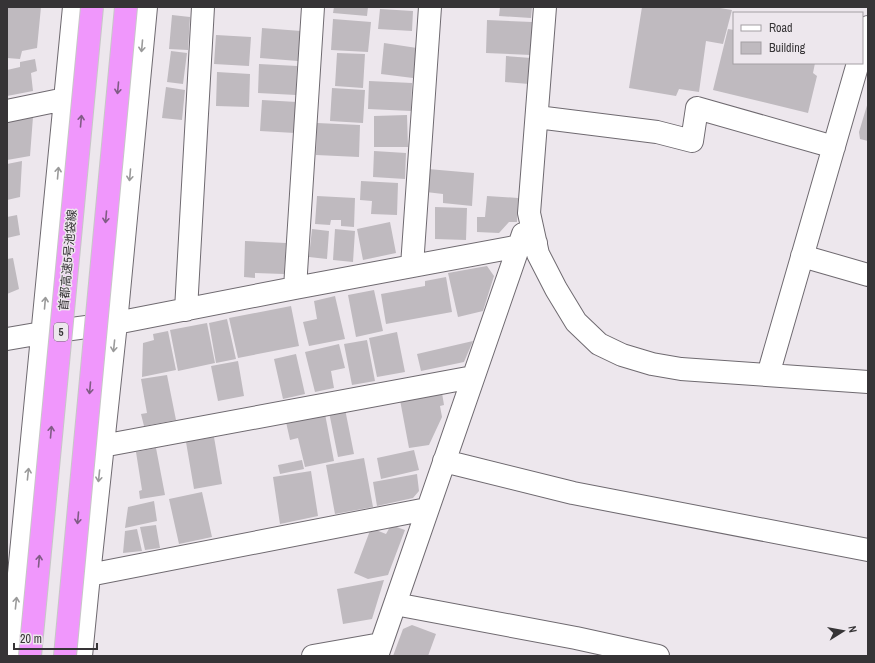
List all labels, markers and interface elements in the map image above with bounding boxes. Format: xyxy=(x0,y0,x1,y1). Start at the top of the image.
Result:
legend xyxy=(733,12,863,64)
text: Road xyxy=(769,20,793,36)
one-way arrow xyxy=(138,39,146,52)
text: Building xyxy=(769,40,806,56)
one-way arrow xyxy=(115,81,122,94)
one-way arrow xyxy=(77,115,84,128)
one-way arrow xyxy=(54,167,61,180)
one-way arrow xyxy=(126,168,134,181)
street label: 首都高速5号池袋線 xyxy=(56,209,80,311)
one-way arrow xyxy=(102,210,110,223)
one-way arrow xyxy=(42,297,49,310)
road number: 5 xyxy=(54,323,68,341)
one-way arrow xyxy=(110,340,117,353)
one-way arrow xyxy=(86,381,94,394)
one-way arrow xyxy=(48,426,55,439)
one-way arrow xyxy=(25,468,32,481)
one-way arrow xyxy=(96,469,103,482)
one-way arrow xyxy=(74,511,82,524)
one-way arrow xyxy=(35,555,43,568)
one-way arrow xyxy=(12,597,19,610)
north arrow xyxy=(823,611,863,651)
scale bar xyxy=(14,625,97,651)
text: N xyxy=(845,625,860,634)
text: 20 m xyxy=(20,631,42,647)

